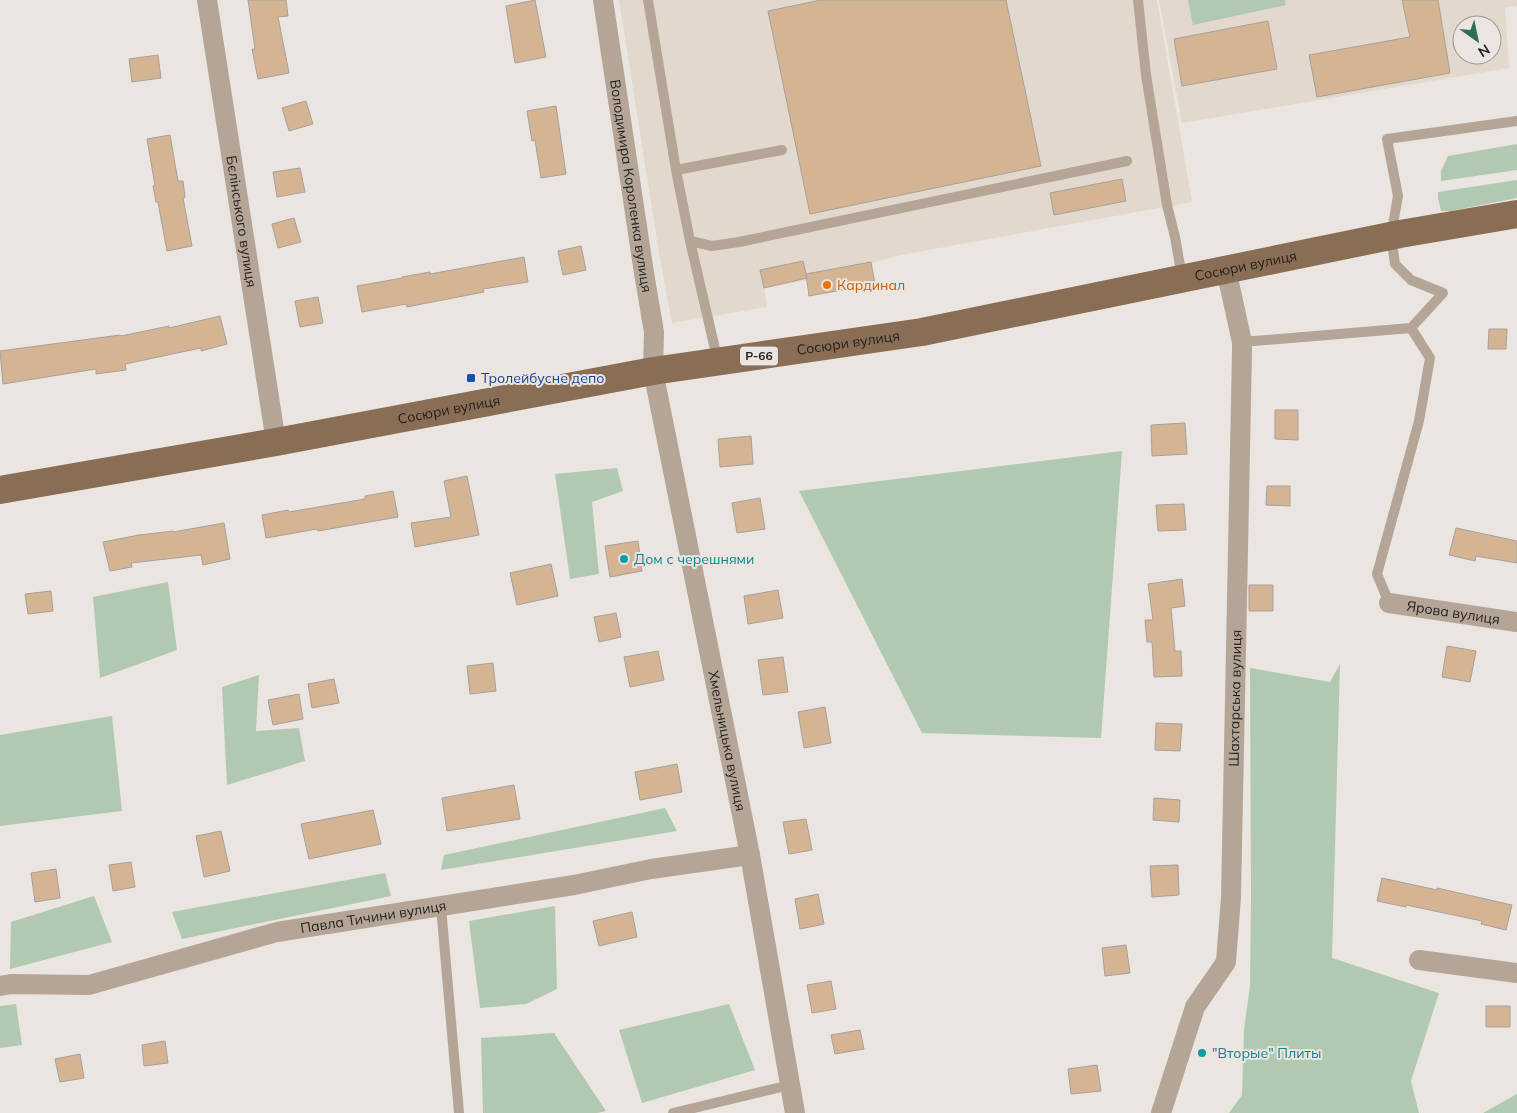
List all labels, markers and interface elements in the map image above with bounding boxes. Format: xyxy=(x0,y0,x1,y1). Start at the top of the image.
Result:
north arrow xyxy=(1452,15,1502,65)
text: N xyxy=(1475,40,1493,61)
street label: Володимира Короленка вулиця xyxy=(606,78,656,294)
street label: Бєлінського вулиця xyxy=(222,154,261,289)
street label: Сосюри вулиця xyxy=(1193,246,1298,285)
place label: Кардинал xyxy=(837,276,905,294)
marker: Кардинал xyxy=(821,279,833,291)
street label: Сосюри вулиця xyxy=(795,326,901,359)
road number: Р-66 xyxy=(740,346,778,366)
place label: Тролейбусне депо xyxy=(481,369,604,387)
marker: Тролейбусне депо xyxy=(465,372,477,384)
street label: Сосюри вулиця xyxy=(396,391,502,428)
place label: Дом с черешнями xyxy=(634,550,754,568)
marker: Дом с черешнями xyxy=(618,553,630,565)
street label: Ярова вулиця xyxy=(1405,597,1501,628)
street label: Шахтарська вулиця xyxy=(1225,629,1245,767)
street label: Хмельницька вулиця xyxy=(704,669,750,812)
street label: Павла Тичини вулиця xyxy=(299,896,448,937)
place label: "Вторые" Плиты xyxy=(1212,1044,1321,1062)
marker: "Вторые" Плиты xyxy=(1196,1047,1208,1059)

